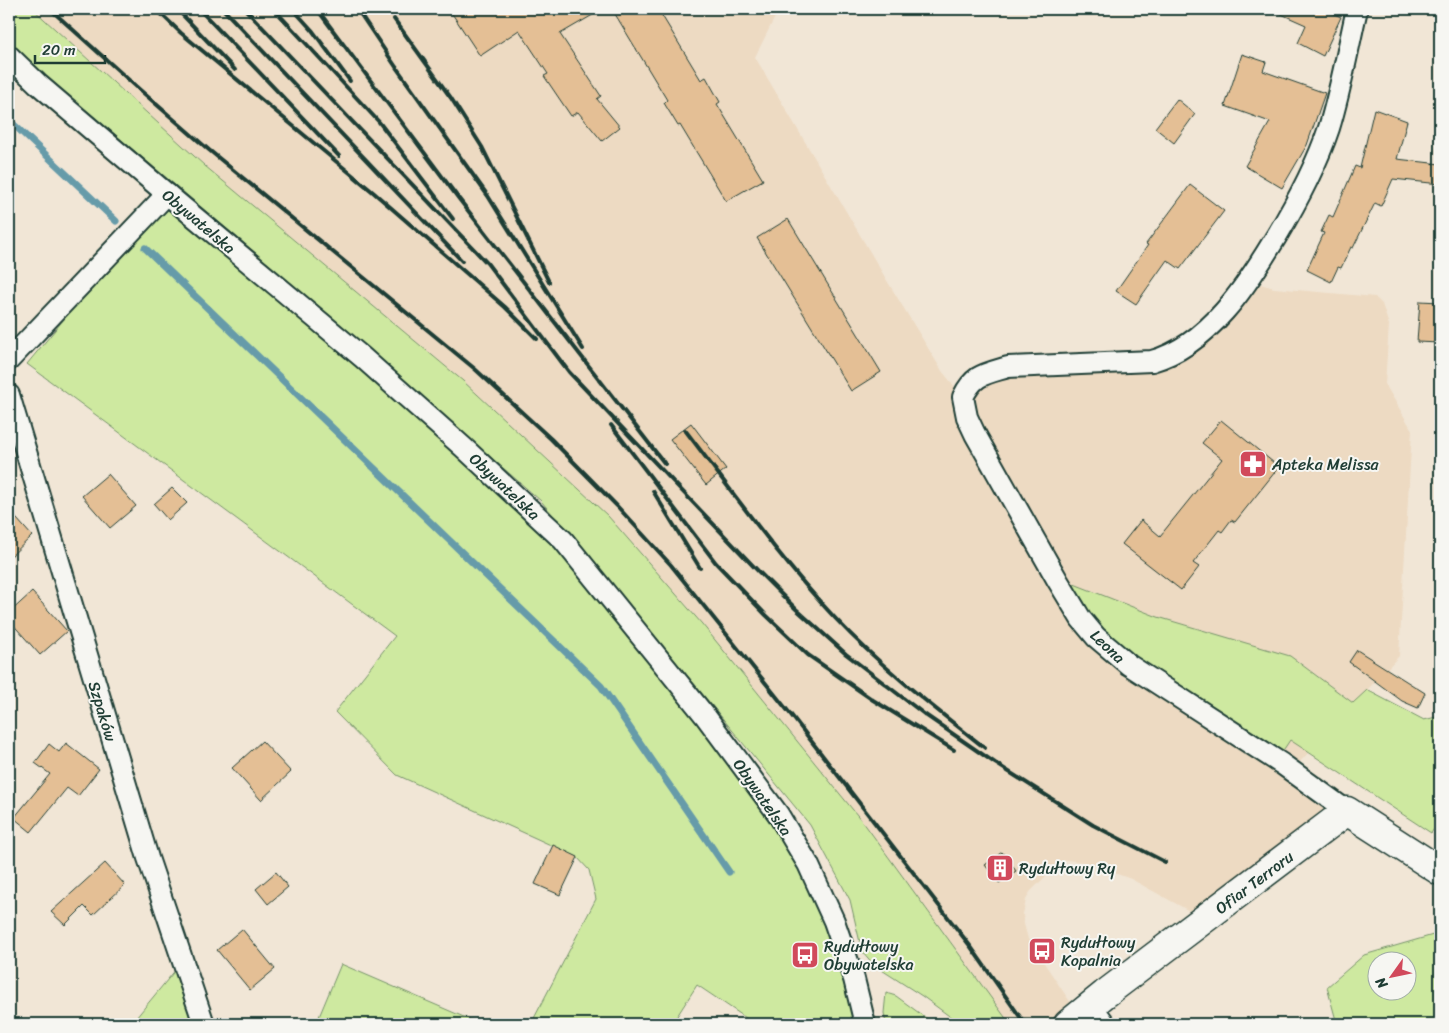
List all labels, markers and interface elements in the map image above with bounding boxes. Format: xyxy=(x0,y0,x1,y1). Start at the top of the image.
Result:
scale bar xyxy=(35,32,105,64)
text: 20 m xyxy=(42,37,76,63)
street label: Obywatelska xyxy=(155,182,242,261)
street label: Obywatelska xyxy=(462,445,547,527)
pharmacy icon: Apteka Melissa xyxy=(1238,449,1268,479)
place label: Apteka Melissa xyxy=(1271,450,1380,479)
street label: Leona xyxy=(1083,622,1132,671)
street label: Szpaków xyxy=(80,677,126,746)
street label: Obywatelska xyxy=(725,752,800,842)
street label: Ofiar Terroru xyxy=(1209,843,1300,922)
building icon: Rydułtowy Ry xyxy=(985,853,1015,883)
place label: Rydułtowy Ry xyxy=(1019,854,1116,883)
place label: Rydułtowy Kopalnia xyxy=(1061,928,1136,975)
place label: Rydułtowy Obywatelska xyxy=(824,932,913,979)
bus stop icon: Rydułtowy Kopalnia xyxy=(1027,936,1057,966)
bus stop icon: Rydułtowy Obywatelska xyxy=(790,940,820,970)
north arrow xyxy=(1366,950,1416,1000)
text: N xyxy=(1368,972,1395,995)

